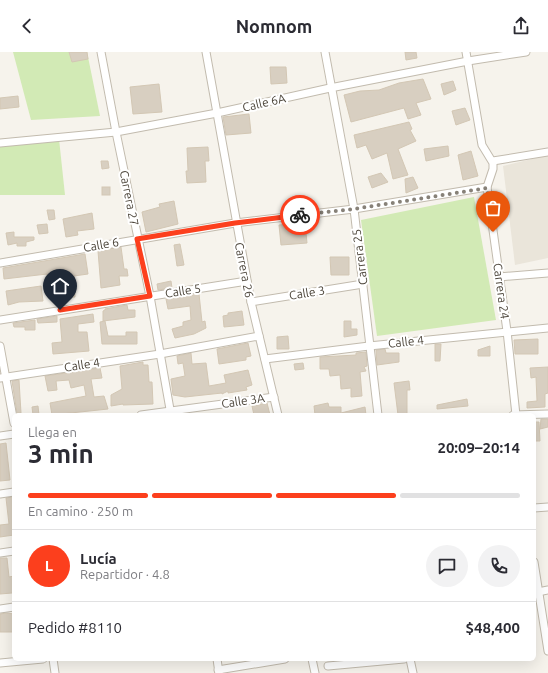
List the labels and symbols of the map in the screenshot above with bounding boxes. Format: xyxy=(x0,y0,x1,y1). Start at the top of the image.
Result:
street label: Calle 6A xyxy=(241,91,287,114)
street label: Carrera 27 xyxy=(118,169,141,227)
pin xyxy=(476,191,510,232)
courier xyxy=(280,195,320,235)
street label: Carrera 25 xyxy=(350,228,369,286)
street label: Calle 6 xyxy=(82,235,120,254)
street label: Carrera 26 xyxy=(233,241,256,299)
street label: Carrera 24 xyxy=(491,262,512,320)
pin xyxy=(43,269,77,310)
street label: Calle 5 xyxy=(164,281,202,300)
street label: Calle 3 xyxy=(288,283,326,302)
street label: Calle 4 xyxy=(387,333,425,350)
street label: Calle 4 xyxy=(63,355,101,374)
street label: Calle 3A xyxy=(220,391,266,410)

